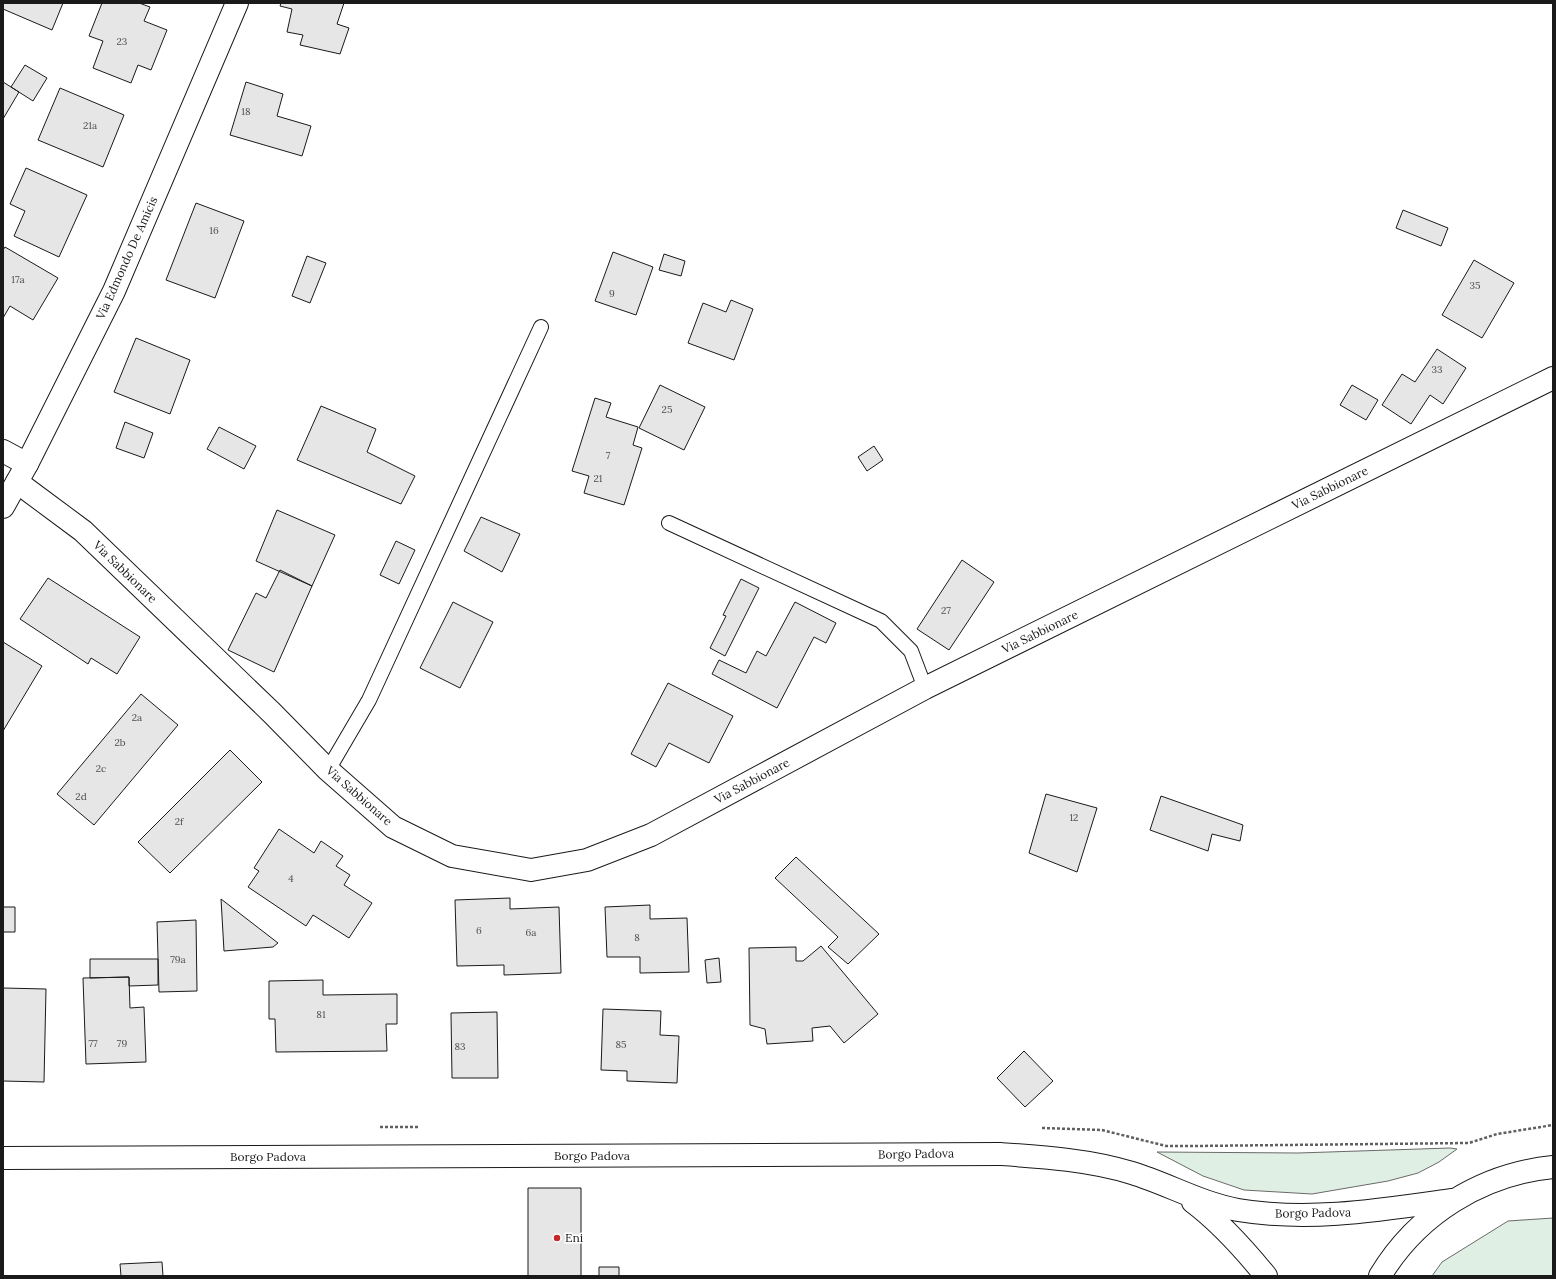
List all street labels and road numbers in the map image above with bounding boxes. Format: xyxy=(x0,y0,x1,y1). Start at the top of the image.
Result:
street label: Via Edmondo De Amicis xyxy=(92,194,161,322)
street label: Via Sabbionare xyxy=(1288,462,1371,513)
street label: Via Sabbionare xyxy=(90,537,161,606)
street label: Via Sabbionare xyxy=(998,606,1081,657)
street label: Via Sabbionare xyxy=(711,754,792,807)
street label: Via Sabbionare xyxy=(322,762,396,829)
street label: Borgo Padova xyxy=(878,1145,954,1162)
street label: Borgo Padova xyxy=(554,1148,630,1163)
street label: Borgo Padova xyxy=(230,1149,306,1164)
street label: Borgo Padova xyxy=(1275,1204,1351,1221)

